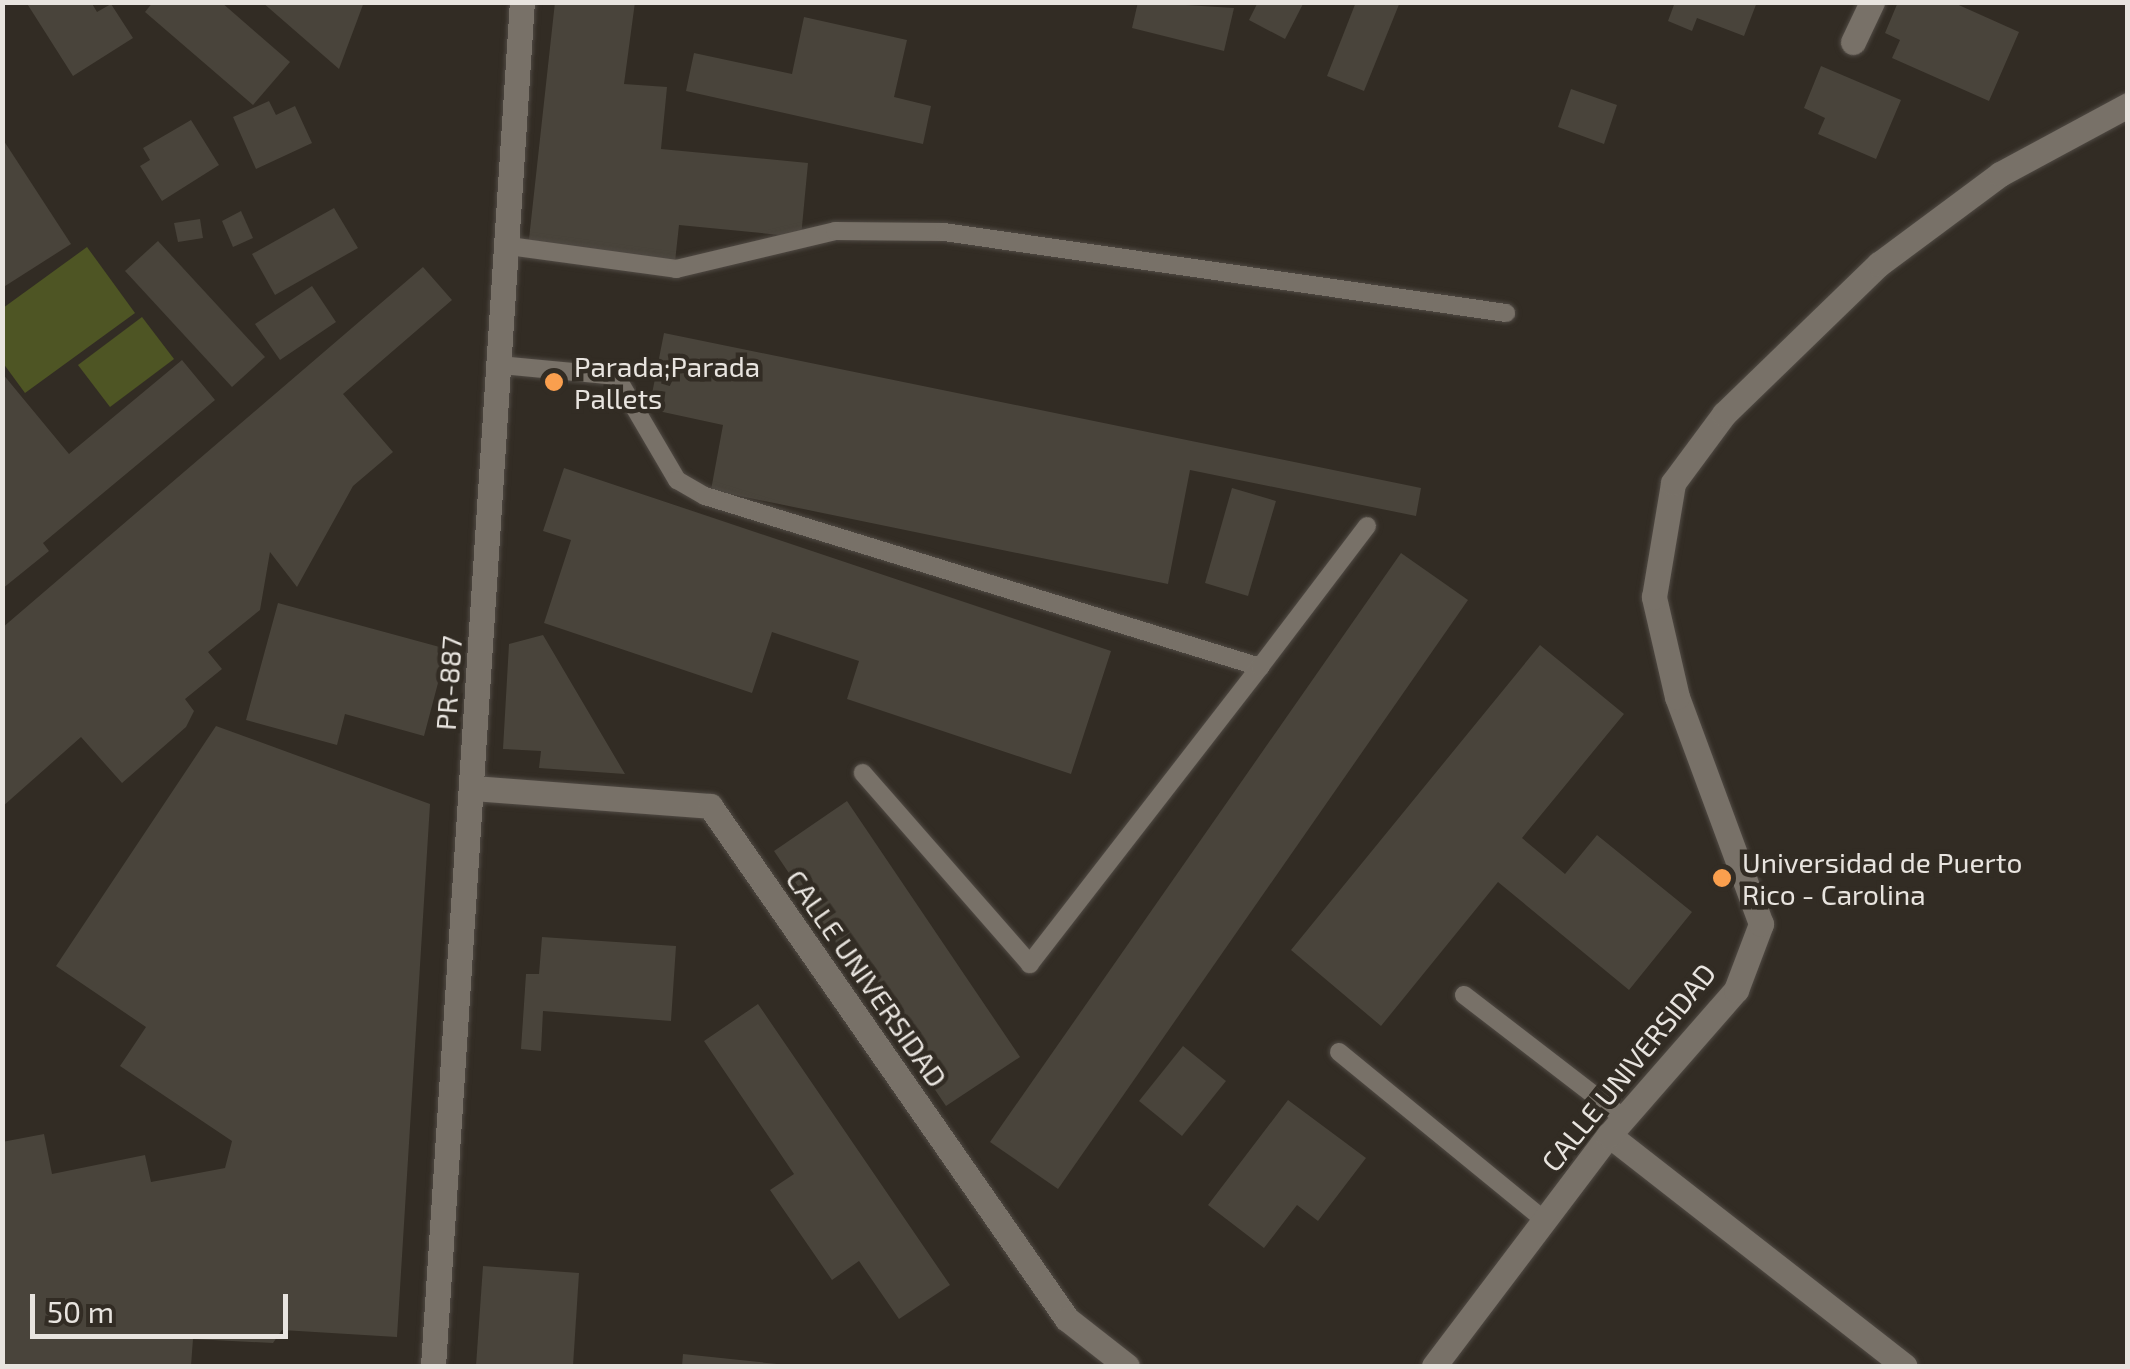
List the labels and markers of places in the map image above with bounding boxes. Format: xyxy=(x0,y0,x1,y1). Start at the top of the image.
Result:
place label: Parada;Parada Pallets xyxy=(574,349,760,415)
marker: Parada;Parada Pallets xyxy=(543,371,565,393)
place label: Universidad de Puerto Rico - Carolina xyxy=(1742,845,2022,911)
marker: Universidad de Puerto Rico - Carolina xyxy=(1711,867,1733,889)

